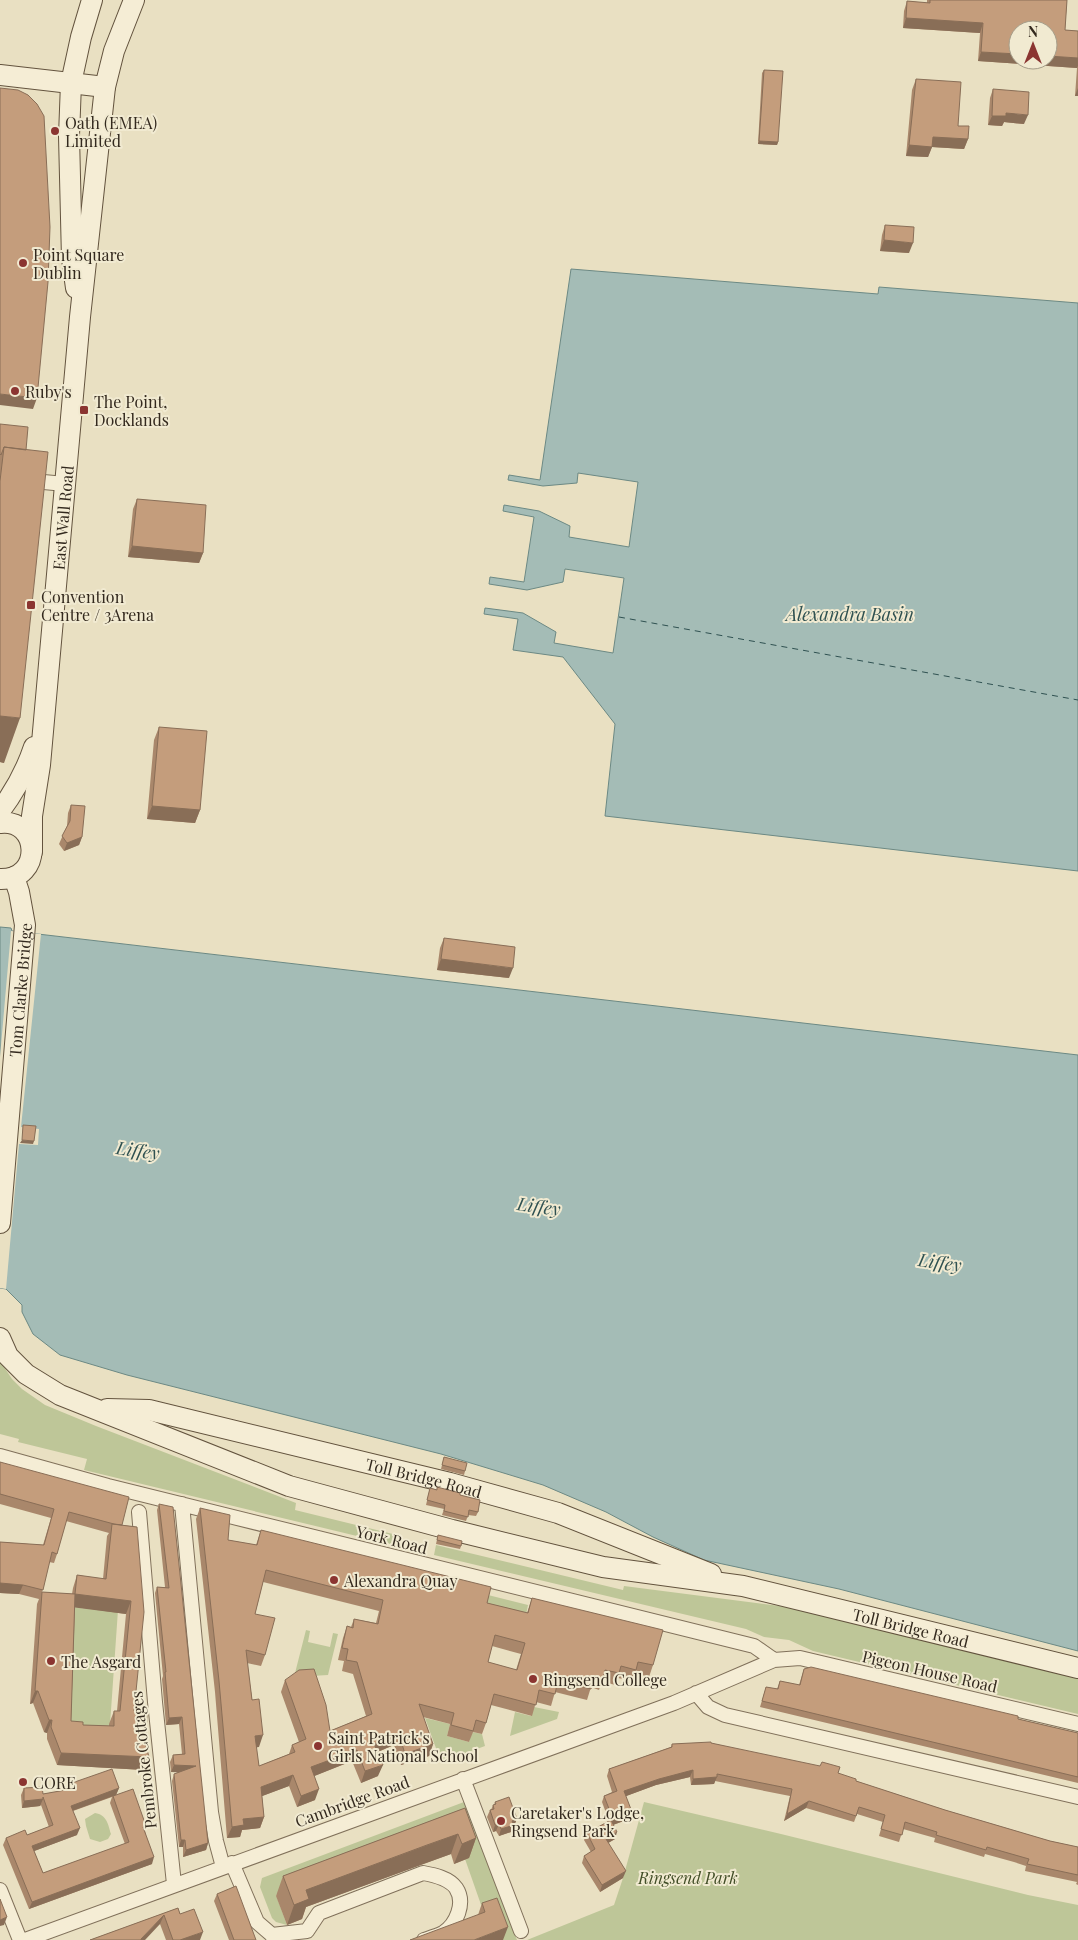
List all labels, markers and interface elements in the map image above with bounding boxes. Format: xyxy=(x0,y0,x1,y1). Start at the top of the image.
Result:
north arrow xyxy=(1008,20,1058,70)
text: N xyxy=(1028,22,1038,41)
place label: Oath (EMEA) Limited xyxy=(65,112,157,151)
marker: Oath (EMEA) Limited xyxy=(49,125,61,137)
place label: Point Square Dublin xyxy=(33,244,124,283)
marker: Point Square Dublin xyxy=(17,257,29,269)
place label: Ruby's xyxy=(25,381,72,402)
marker: Ruby's xyxy=(9,385,21,397)
place label: The Point, Docklands xyxy=(94,391,169,430)
marker: The Point, Docklands xyxy=(78,404,90,416)
street label: East Wall Road xyxy=(47,464,77,571)
place label: Convention Centre / 3Arena xyxy=(41,586,154,625)
marker: Convention Centre / 3Arena xyxy=(25,599,37,611)
water label: Alexandra Basin xyxy=(784,602,914,626)
street label: Tom Clarke Bridge xyxy=(3,922,36,1058)
water label: Liffey xyxy=(114,1135,161,1165)
water label: Liffey xyxy=(515,1191,562,1221)
water label: Liffey xyxy=(916,1247,963,1277)
street label: Toll Bridge Road xyxy=(364,1452,484,1502)
street label: York Road xyxy=(353,1520,430,1558)
place label: Alexandra Quay xyxy=(343,1570,457,1591)
marker: Alexandra Quay xyxy=(328,1574,340,1586)
street label: Toll Bridge Road xyxy=(851,1603,971,1651)
street label: Pigeon House Road xyxy=(860,1645,1000,1697)
place label: The Asgard xyxy=(61,1651,141,1672)
marker: The Asgard xyxy=(45,1655,57,1667)
place label: Ringsend College xyxy=(543,1669,667,1690)
marker: Ringsend College xyxy=(527,1673,539,1685)
street label: Pembroke Cottages xyxy=(125,1690,161,1830)
place label: Saint Patrick's Girls National School xyxy=(328,1727,479,1766)
marker: Saint Patrick's Girls National School xyxy=(312,1740,324,1752)
street label: Cambridge Road xyxy=(292,1771,412,1831)
place label: CORE xyxy=(33,1772,76,1793)
marker: CORE xyxy=(17,1776,29,1788)
place label: Caretaker's Lodge, Ringsend Park xyxy=(511,1802,644,1841)
marker: Caretaker's Lodge, Ringsend Park xyxy=(495,1815,507,1827)
park label: Ringsend Park xyxy=(637,1867,738,1888)

